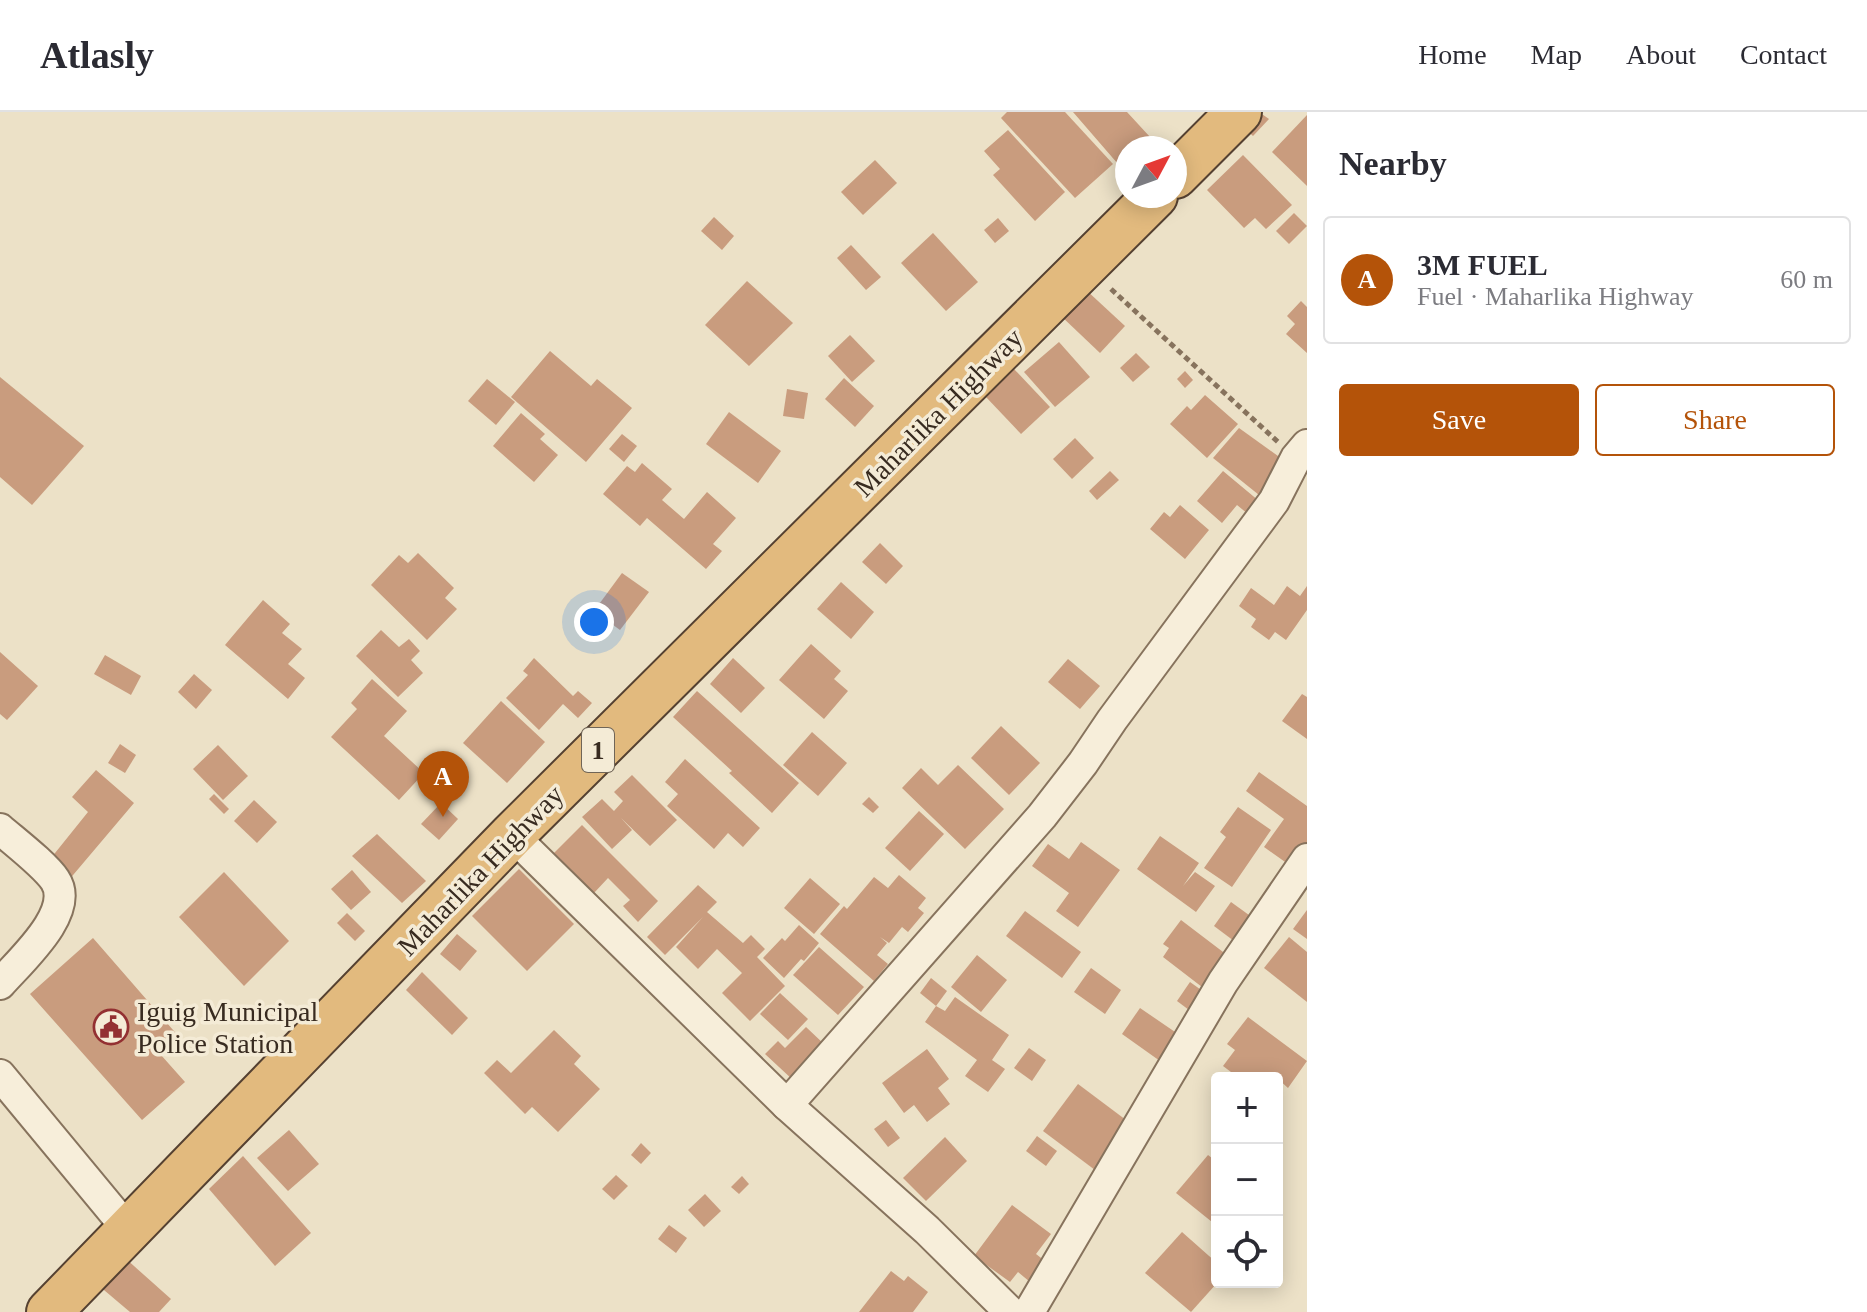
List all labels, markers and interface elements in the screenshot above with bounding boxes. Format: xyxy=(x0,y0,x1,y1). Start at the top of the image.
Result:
text: Atlasly xyxy=(40,34,154,76)
text: Home xyxy=(1418,39,1487,70)
text: Map xyxy=(1531,39,1582,70)
text: About xyxy=(1626,39,1696,70)
text: Contact xyxy=(1740,39,1827,70)
north arrow xyxy=(1115,136,1187,208)
text: Nearby xyxy=(1339,145,1447,182)
text: 3M FUEL xyxy=(1417,248,1548,281)
text: A xyxy=(1358,265,1376,294)
text: 60 m xyxy=(1780,265,1833,294)
text: Fuel · Maharlika Highway xyxy=(1417,282,1694,311)
street label: Maharlika Highway xyxy=(848,322,1029,503)
button: Save xyxy=(1339,384,1579,456)
button: Share xyxy=(1595,384,1835,456)
your location xyxy=(574,602,614,642)
road number: 1 xyxy=(582,728,614,772)
pin: A xyxy=(417,751,469,817)
street label: Maharlika Highway xyxy=(391,779,570,962)
place label: Iguig Municipal Police Station xyxy=(137,996,318,1059)
public building icon: Iguig Municipal Police Station xyxy=(92,1008,130,1046)
map controls xyxy=(1211,1072,1283,1288)
button: + xyxy=(1211,1072,1283,1144)
button: − xyxy=(1211,1144,1283,1216)
button: locate xyxy=(1211,1216,1283,1288)

